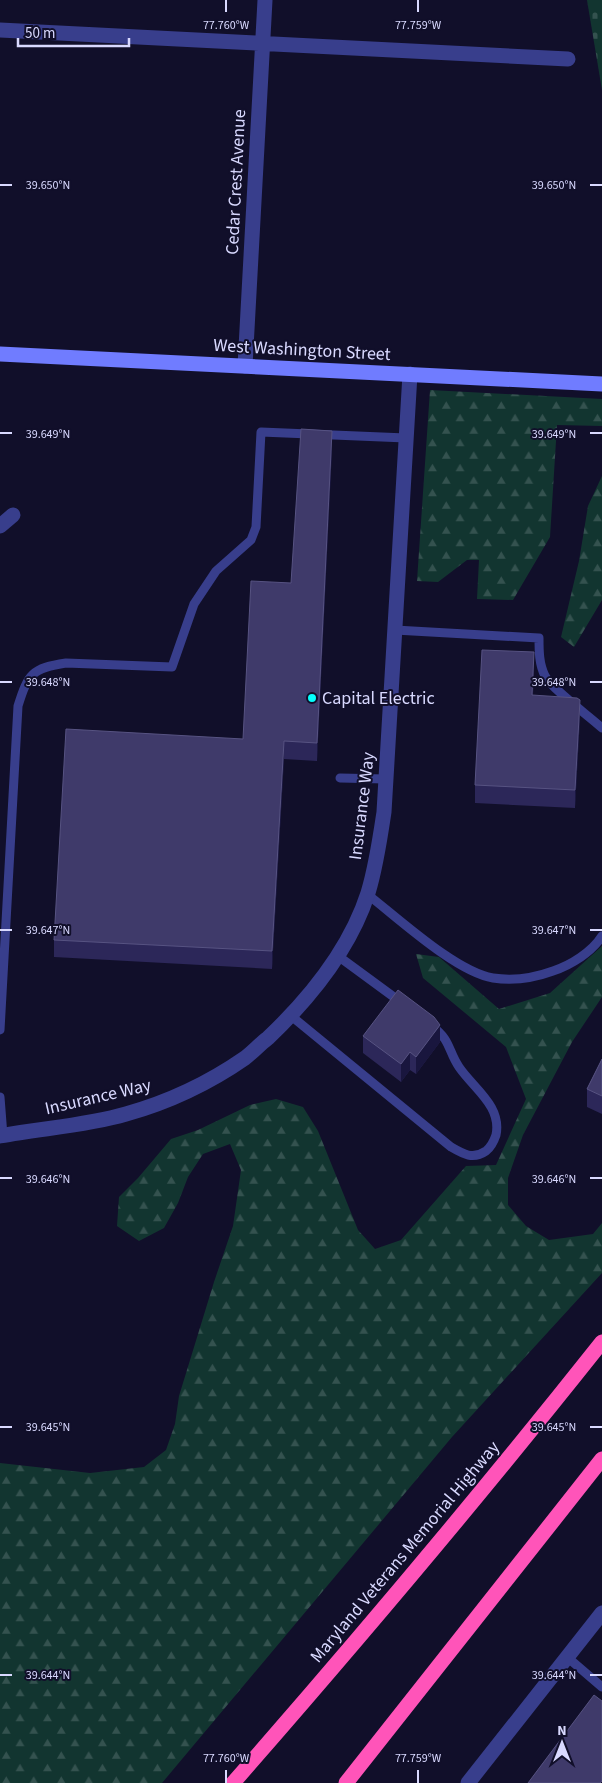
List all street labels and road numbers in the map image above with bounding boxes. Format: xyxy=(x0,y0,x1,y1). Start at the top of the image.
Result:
street label: Cedar Crest Avenue xyxy=(220,109,252,255)
street label: West Washington Street xyxy=(213,333,391,367)
street label: Insurance Way xyxy=(343,750,381,861)
street label: Insurance Way xyxy=(42,1073,154,1121)
street label: Maryland Veterans Memorial Highway xyxy=(305,1435,506,1668)

